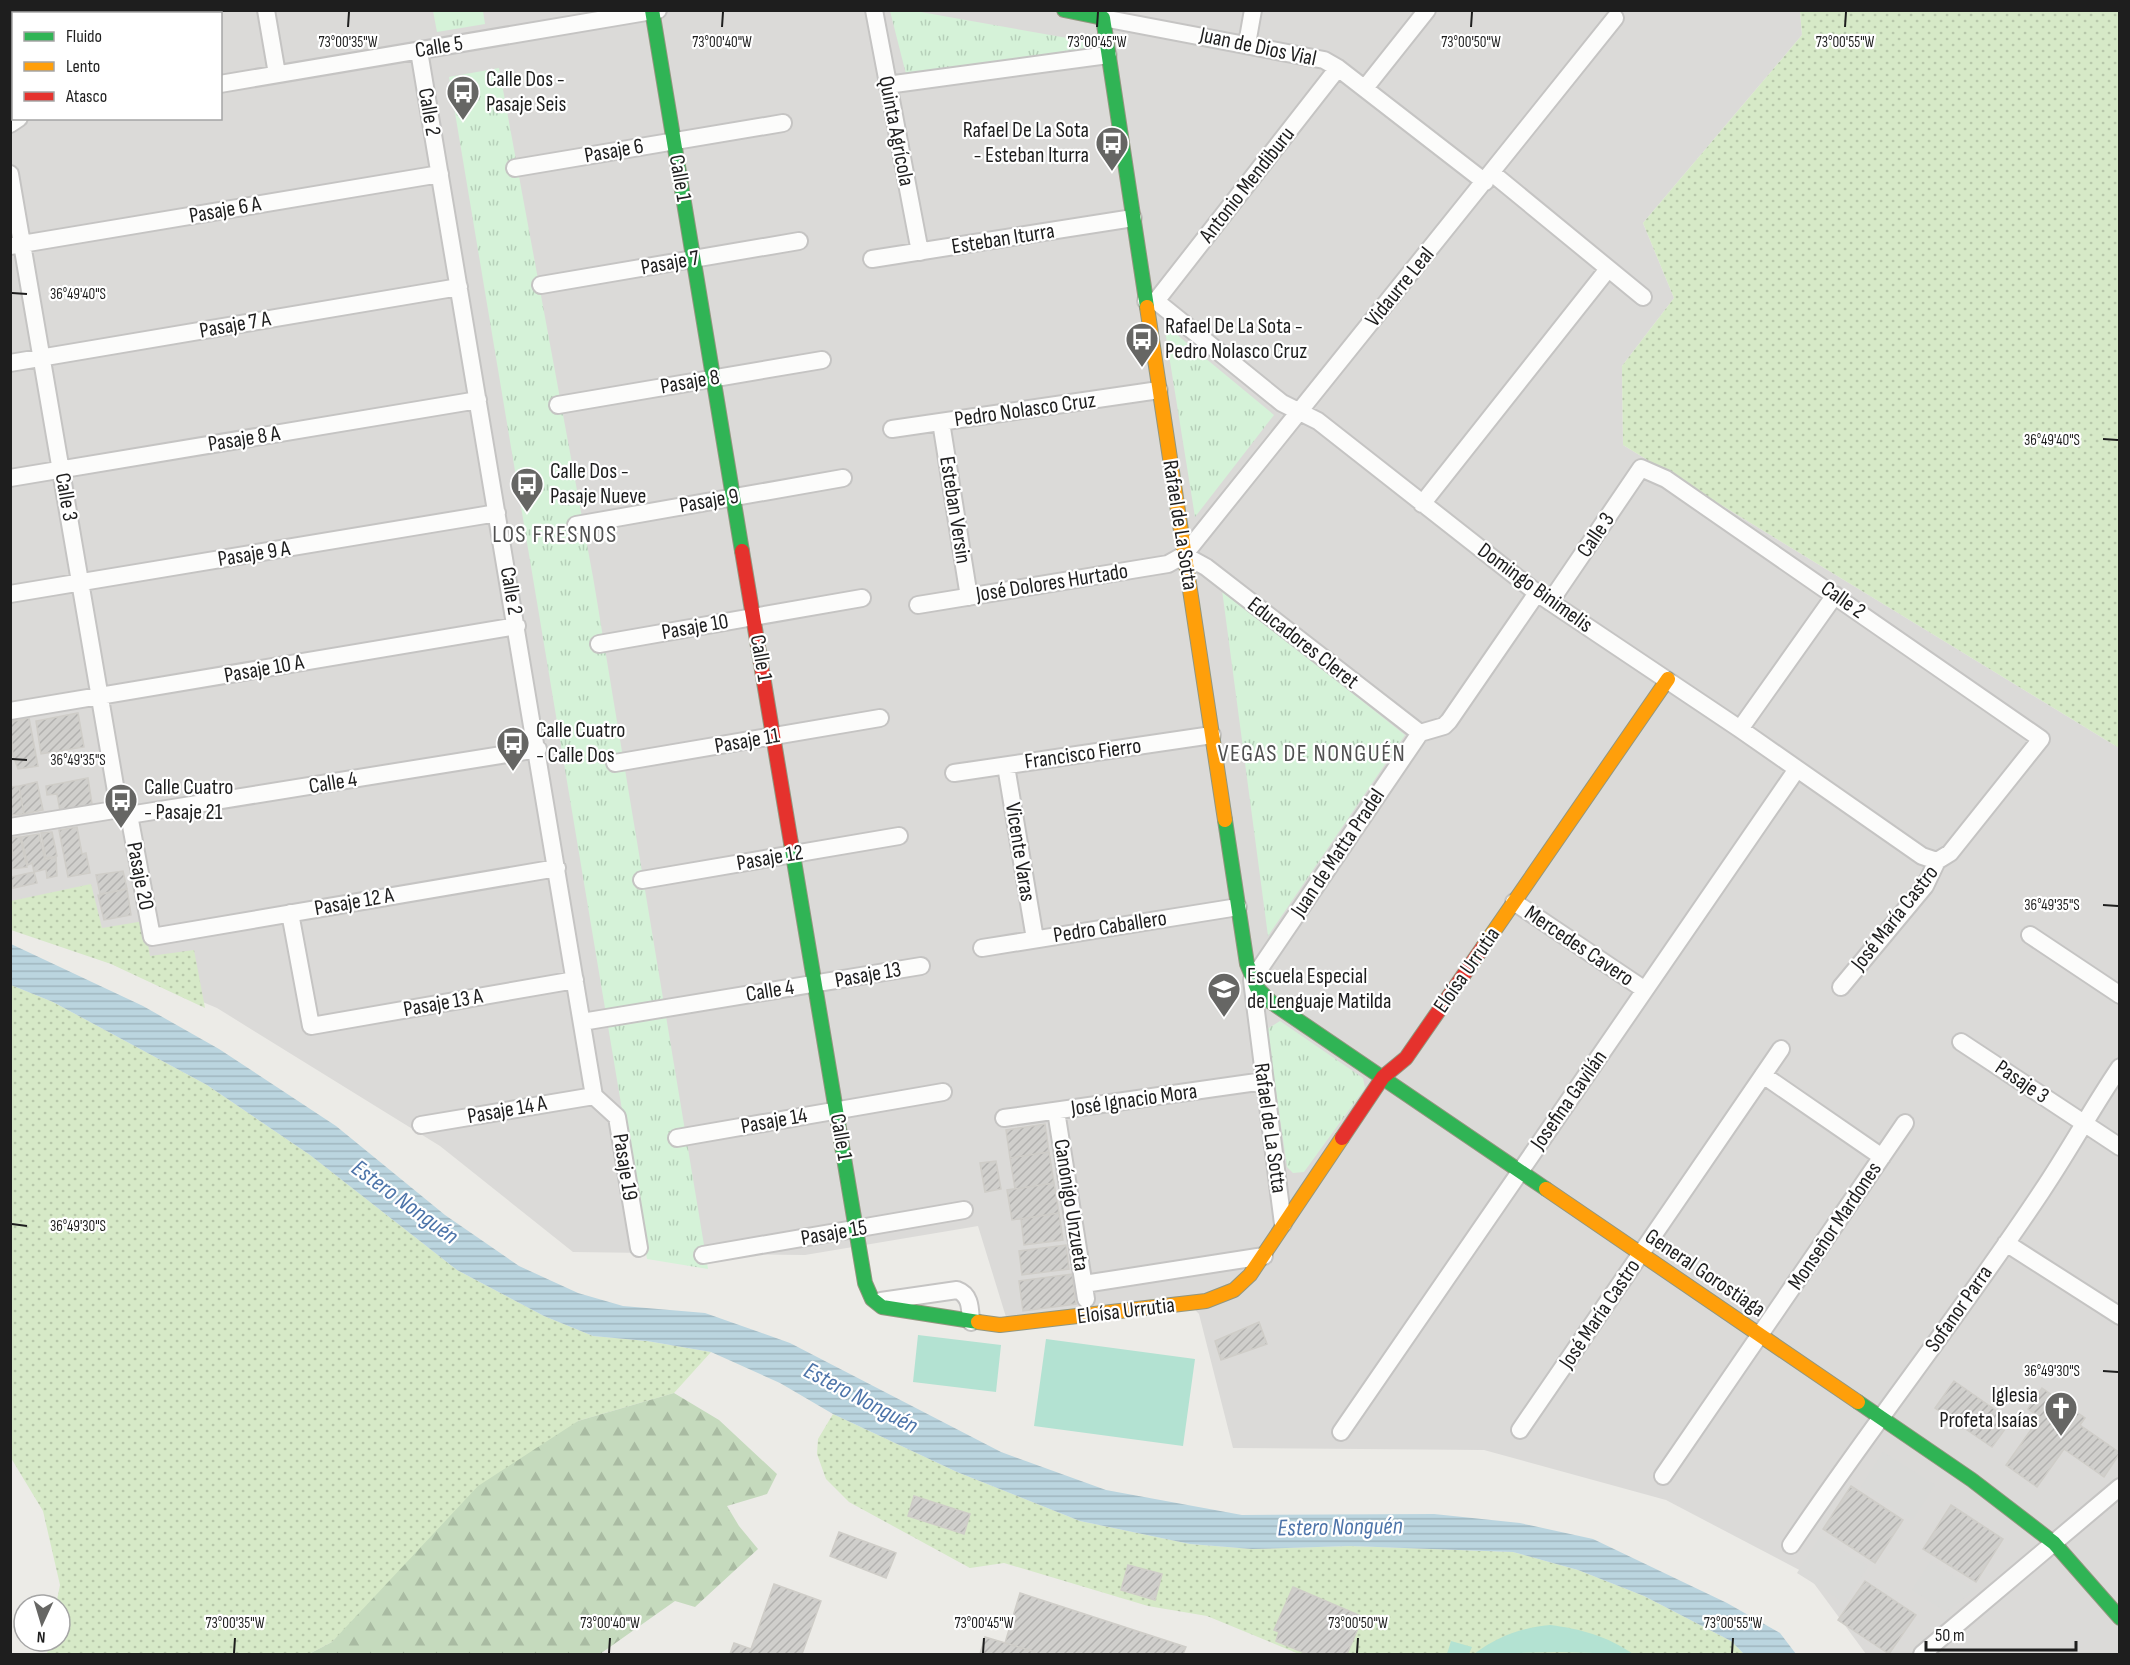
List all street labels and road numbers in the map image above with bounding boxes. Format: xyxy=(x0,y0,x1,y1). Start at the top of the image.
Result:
street label: Juan de Dios Vial xyxy=(1196,21,1319,73)
street label: Calle 5 xyxy=(413,30,465,64)
street label: Quinta Agrícola xyxy=(872,74,920,188)
street label: Calle 2 xyxy=(412,86,446,138)
street label: Antonio Mendiburu xyxy=(1193,122,1301,249)
street label: Pasaje 6 xyxy=(582,133,646,169)
street label: Calle 1 xyxy=(663,153,697,204)
street label: Pasaje 6 A xyxy=(187,190,264,230)
street label: Esteban Iturra xyxy=(950,218,1056,260)
street label: Vidaurre Leal xyxy=(1360,242,1440,332)
street label: Pasaje 7 xyxy=(639,245,702,281)
street label: Pasaje 7 A xyxy=(197,305,273,345)
street label: Pasaje 8 xyxy=(658,364,722,400)
street label: Pedro Nolasco Cruz xyxy=(953,387,1097,433)
street label: Pasaje 8 A xyxy=(206,420,283,458)
street label: Esteban Versin xyxy=(933,454,977,566)
street label: Rafael de La Sotta xyxy=(1156,458,1204,592)
street label: Calle 3 xyxy=(48,471,84,523)
street label: Pasaje 9 xyxy=(677,483,741,519)
street label: Calle 3 xyxy=(1571,507,1621,563)
street label: Pasaje 9 A xyxy=(216,535,293,573)
street label: Domingo Binimelis xyxy=(1472,537,1598,639)
street label: José Dolores Hurtado xyxy=(973,558,1130,609)
street label: Calle 2 xyxy=(494,565,528,617)
street label: Calle 2 xyxy=(1815,575,1871,625)
street label: Educadores Cleret xyxy=(1242,591,1364,695)
street label: Pasaje 10 xyxy=(659,608,731,646)
street label: Calle 1 xyxy=(744,633,778,684)
street label: Pasaje 10 A xyxy=(222,649,307,689)
street label: Pasaje 11 xyxy=(712,722,782,760)
street label: Francisco Fierro xyxy=(1023,732,1143,776)
street label: Calle 4 xyxy=(307,766,359,800)
street label: Juan de Matta Pradel xyxy=(1285,784,1391,923)
street label: Vicente Varas xyxy=(999,800,1041,904)
street label: Pasaje 12 xyxy=(735,839,805,877)
street label: Pasaje 20 xyxy=(120,840,160,912)
street label: José María Castro xyxy=(1845,860,1945,977)
street label: Pasaje 12 A xyxy=(312,882,396,922)
street label: Mercedes Cavero xyxy=(1519,900,1639,992)
street label: Pedro Caballero xyxy=(1051,905,1169,949)
street label: Eloísa Urrutia xyxy=(1428,922,1506,1018)
street label: Pasaje 13 xyxy=(833,956,903,994)
street label: Calle 4 xyxy=(744,974,796,1008)
street label: Pasaje 13 A xyxy=(401,983,485,1023)
street label: Josefina Gavilán xyxy=(1524,1045,1613,1156)
street label: Pasaje 3 xyxy=(1990,1054,2054,1110)
street label: Rafael de La Sotta xyxy=(1247,1061,1293,1195)
street label: José Ignacio Mora xyxy=(1068,1078,1199,1122)
street label: Pasaje 14 A xyxy=(465,1090,549,1130)
street label: Pasaje 14 xyxy=(739,1102,809,1140)
street label: Calle 1 xyxy=(824,1112,858,1163)
street label: Pasaje 19 xyxy=(606,1132,644,1202)
street label: Canónigo Unzueta xyxy=(1047,1137,1095,1273)
street label: Monseñor Mardones xyxy=(1782,1157,1888,1295)
street label: Pasaje 15 xyxy=(799,1214,869,1252)
street label: General Gorostiaga xyxy=(1640,1223,1770,1323)
street label: José María Castro xyxy=(1553,1254,1646,1375)
street label: Sofanor Parra xyxy=(1919,1260,1999,1358)
street label: Eloísa Urrutia xyxy=(1076,1292,1176,1330)

